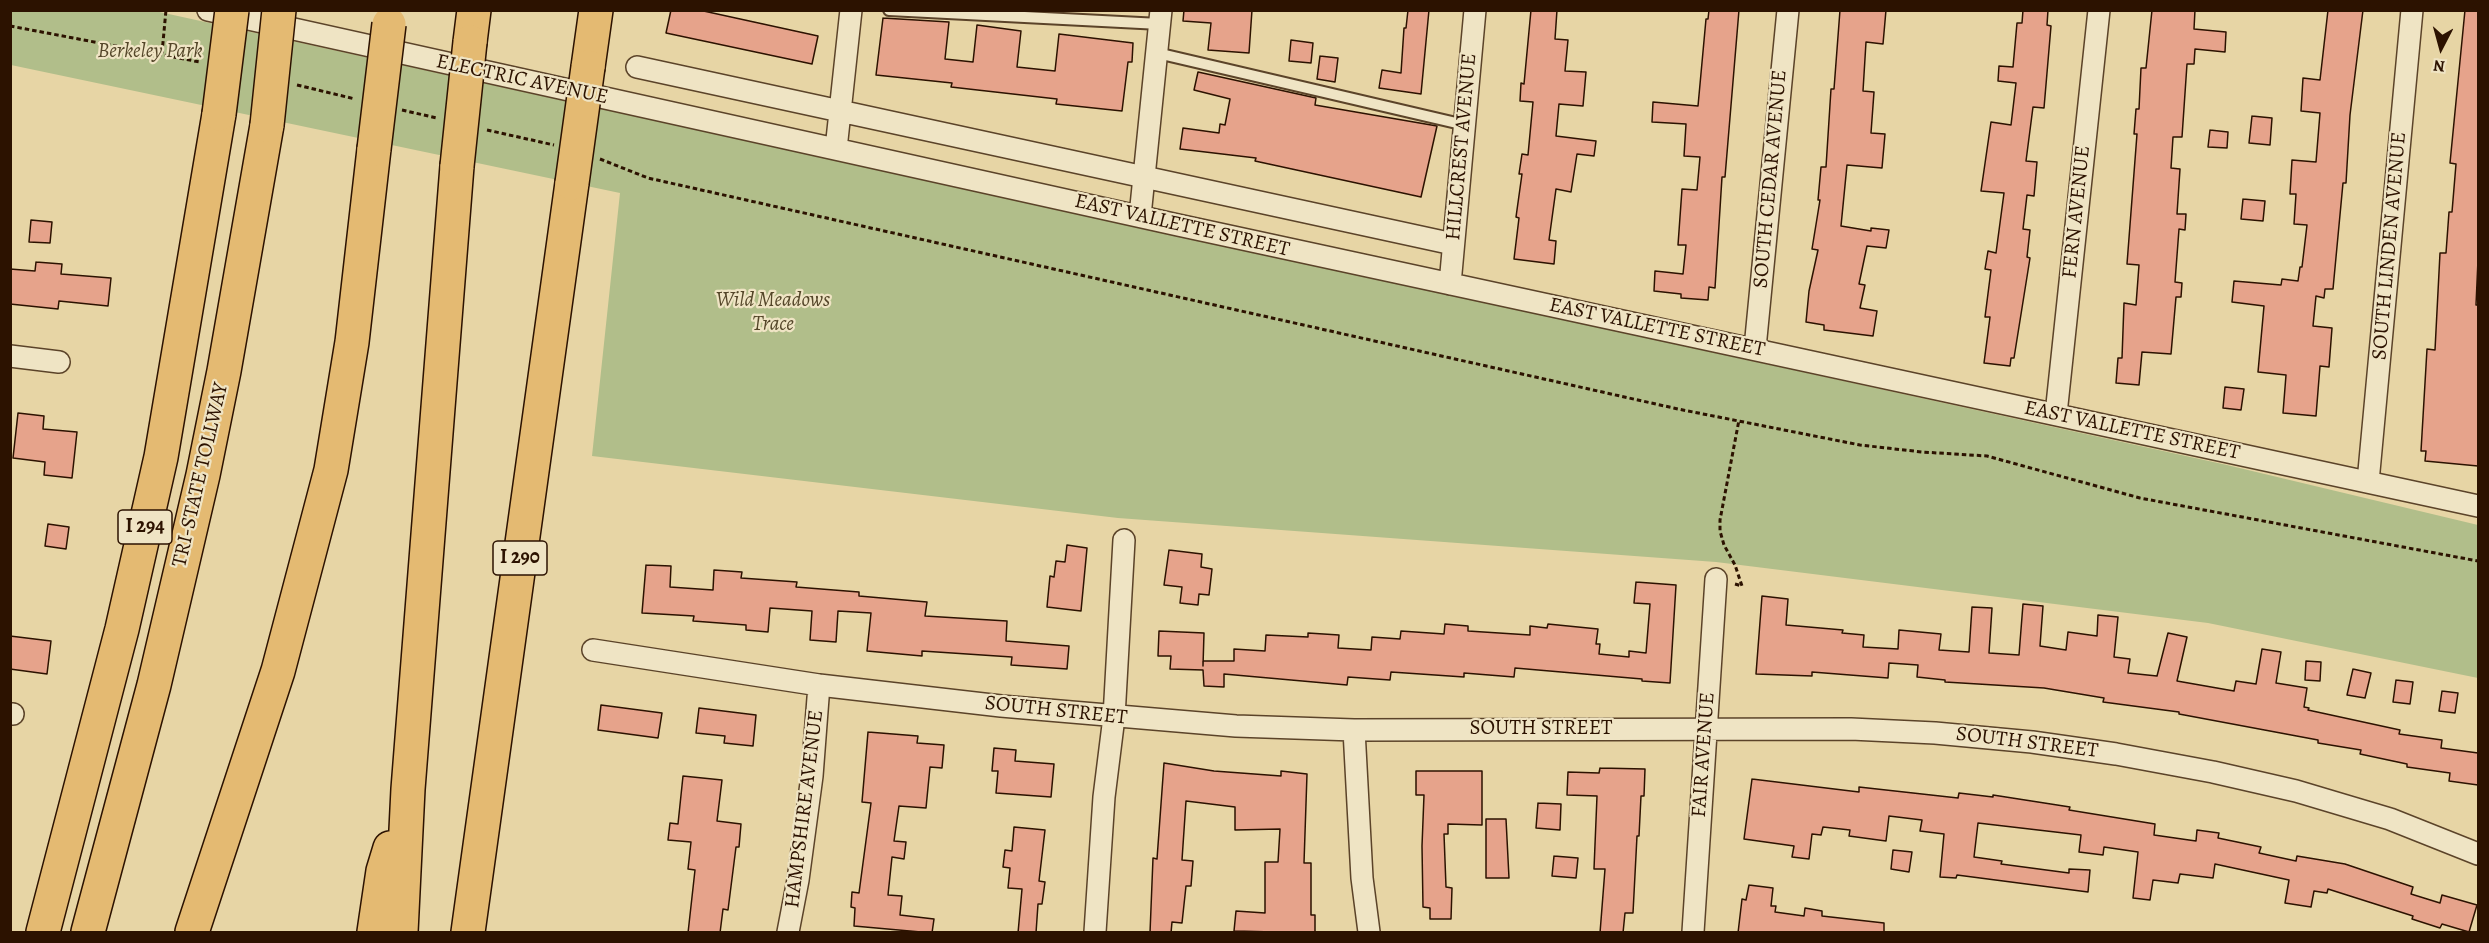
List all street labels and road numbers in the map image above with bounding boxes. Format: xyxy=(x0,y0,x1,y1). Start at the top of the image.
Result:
street label: ELECTRIC AVENUE xyxy=(434,49,610,111)
street label: HILLCREST AVENUE xyxy=(1441,52,1483,242)
street label: SOUTH CEDAR AVENUE xyxy=(1749,69,1793,289)
street label: SOUTH LINDEN AVENUE xyxy=(2367,131,2413,361)
street label: FERN AVENUE xyxy=(2057,144,2097,280)
street label: EAST VALLETTE STREET xyxy=(1072,189,1292,263)
street label: EAST VALLETTE STREET xyxy=(1547,293,1767,363)
street label: TRI-STATE TOLLWAY xyxy=(168,380,234,570)
street label: EAST VALLETTE STREET xyxy=(2022,396,2242,466)
road number: I 294 xyxy=(118,510,172,544)
road number: I 290 xyxy=(493,541,547,575)
street label: SOUTH STREET xyxy=(984,691,1128,731)
street label: FAIR AVENUE xyxy=(1687,691,1721,819)
street label: HAMPSHIRE AVENUE xyxy=(780,708,830,910)
street label: SOUTH STREET xyxy=(1469,716,1613,742)
street label: SOUTH STREET xyxy=(1954,722,2100,764)

